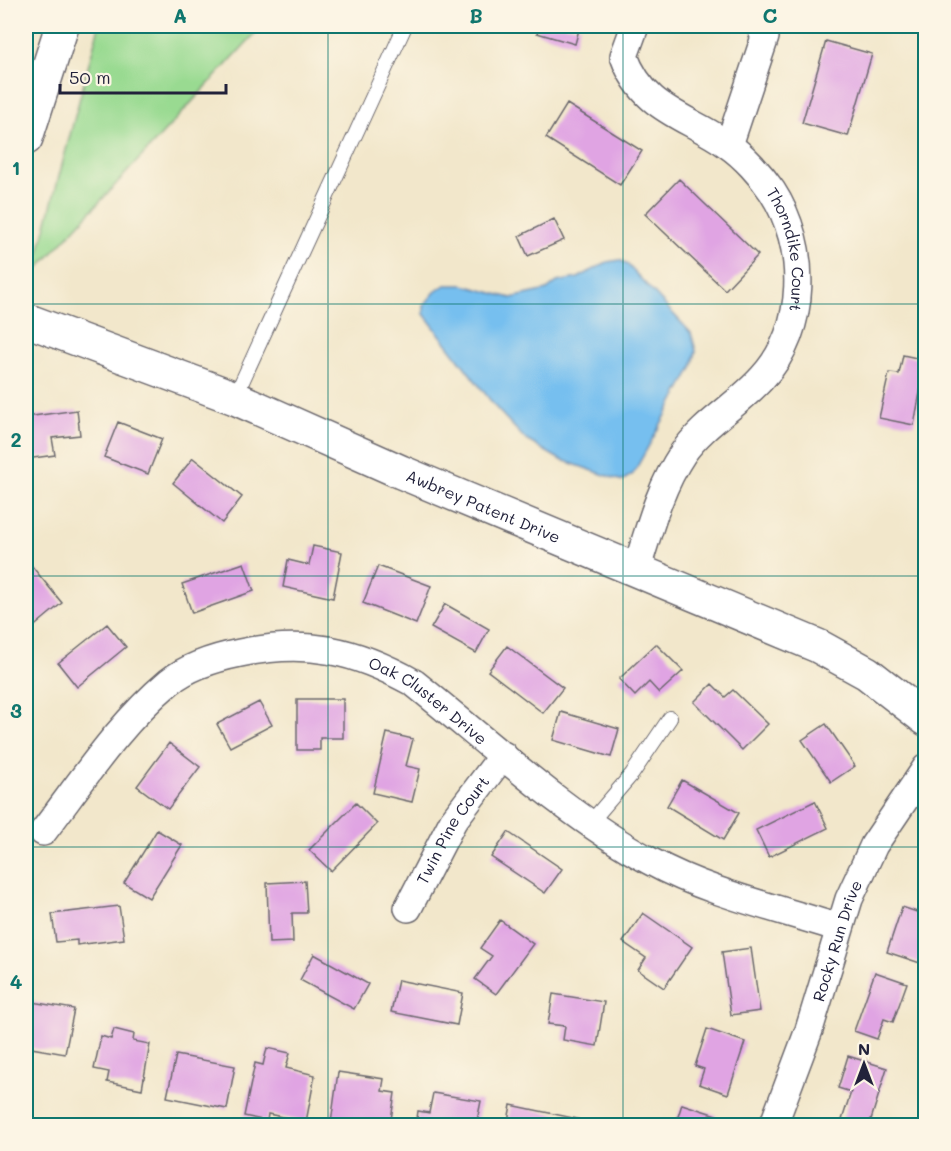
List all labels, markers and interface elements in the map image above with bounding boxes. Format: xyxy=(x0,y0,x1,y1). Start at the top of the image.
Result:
text: A xyxy=(173,2,187,28)
text: B xyxy=(469,2,483,28)
text: C xyxy=(763,2,778,28)
scale bar xyxy=(60,57,226,95)
text: 50 m xyxy=(69,65,111,89)
text: 1 xyxy=(12,154,20,180)
street label: Thorndike Court xyxy=(762,183,809,313)
text: 2 xyxy=(10,426,22,452)
street label: Awbrey Patent Drive xyxy=(403,464,564,547)
street label: Oak Cluster Drive xyxy=(366,651,492,749)
text: 3 xyxy=(10,697,22,723)
street label: Twin Pine Court xyxy=(411,771,494,888)
street label: Rocky Run Drive xyxy=(807,876,866,1004)
text: 4 xyxy=(10,968,23,994)
north arrow xyxy=(834,1034,894,1094)
text: N xyxy=(858,1038,870,1059)

